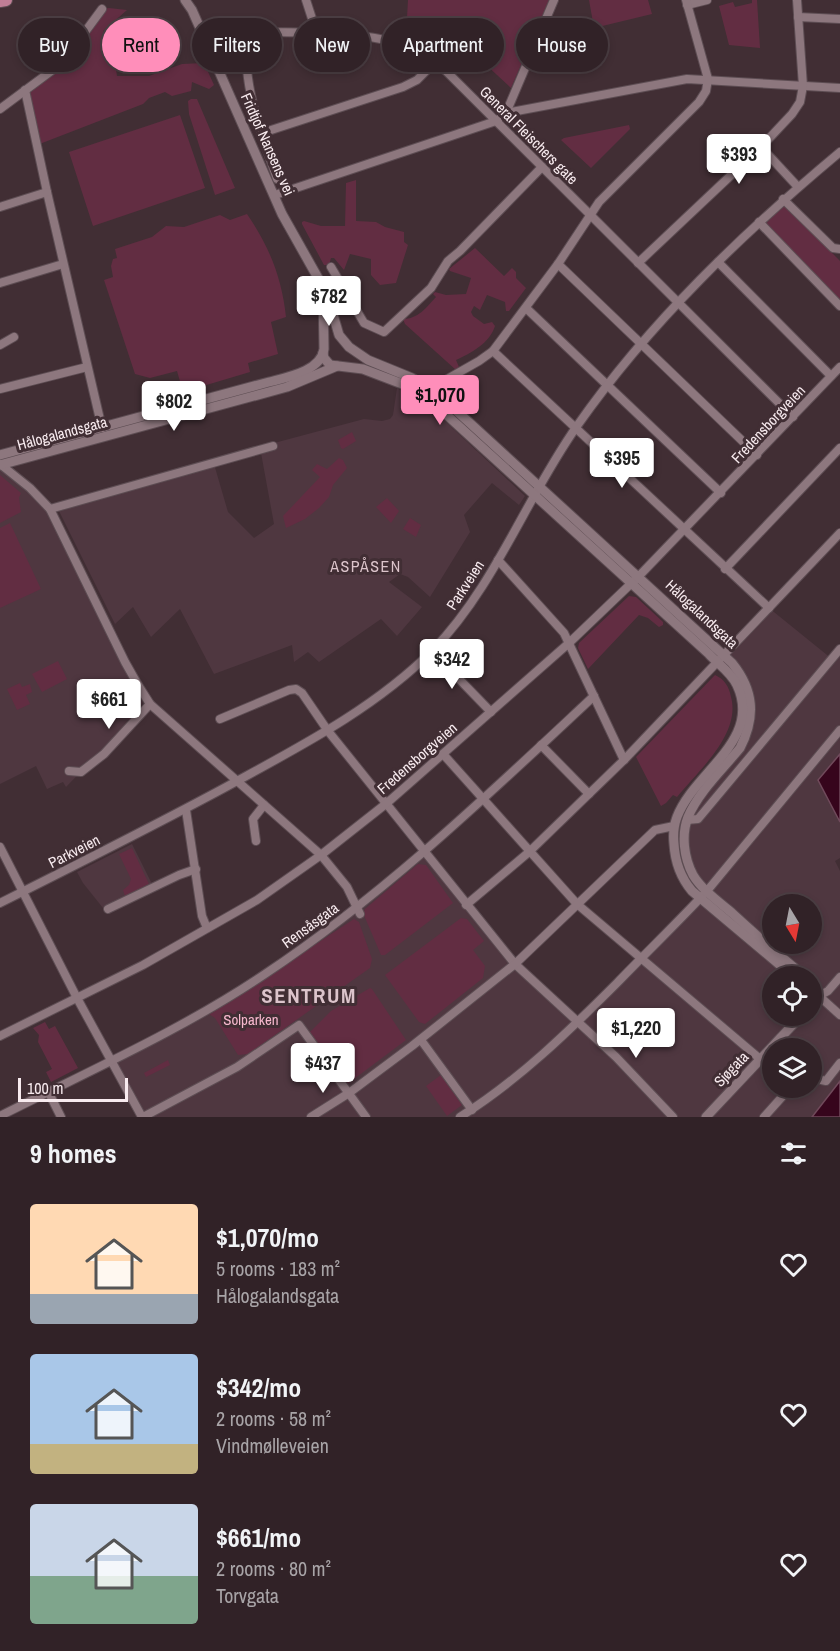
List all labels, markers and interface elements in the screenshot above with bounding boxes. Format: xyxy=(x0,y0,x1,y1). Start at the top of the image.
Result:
chip: Buy xyxy=(18,18,90,72)
chip: Rent xyxy=(102,18,180,72)
chip: Filters xyxy=(192,18,282,72)
chip: New xyxy=(294,18,370,72)
chip: Apartment xyxy=(382,18,504,72)
chip: House xyxy=(516,18,608,72)
street label: General Fleischers gate xyxy=(475,81,583,189)
street label: Fridtjof Nansens vei xyxy=(236,89,300,199)
pin: $393 xyxy=(703,134,775,185)
text: $393 xyxy=(721,140,757,167)
pin: $782 xyxy=(293,276,365,327)
text: $782 xyxy=(311,282,347,309)
pin: $1,070 xyxy=(391,375,489,426)
street label: Fredensborgveien xyxy=(726,380,810,468)
pin: $802 xyxy=(138,381,210,432)
text: $1,070 xyxy=(415,381,465,408)
text: $802 xyxy=(156,387,192,414)
street label: Hålogalandsgata xyxy=(15,411,109,455)
pin: $395 xyxy=(586,438,658,489)
text: $395 xyxy=(604,444,640,471)
district label: ASPÅSEN xyxy=(329,555,402,577)
street label: Parkveien xyxy=(441,556,489,614)
street label: Hålogalandsgata xyxy=(661,575,743,653)
pin: $342 xyxy=(416,639,488,690)
text: $342 xyxy=(434,645,470,672)
pin: $661 xyxy=(73,679,145,730)
text: $661 xyxy=(91,685,127,712)
street label: Fredensborgveien xyxy=(372,717,462,799)
street label: Parkveien xyxy=(45,829,103,873)
north arrow xyxy=(762,894,822,954)
map controls xyxy=(762,894,822,1098)
street label: Rensåsgata xyxy=(277,897,343,953)
button: locate xyxy=(762,966,822,1026)
district label: SENTRUM xyxy=(261,981,357,1010)
pin: $1,220 xyxy=(587,1008,685,1059)
park label: Solparken xyxy=(223,1009,279,1030)
text: $1,220 xyxy=(611,1014,661,1041)
button: layers xyxy=(762,1038,822,1098)
pin: $437 xyxy=(287,1043,359,1094)
street label: Sjøgata xyxy=(709,1047,753,1091)
text: $437 xyxy=(305,1049,341,1076)
scale bar xyxy=(18,1075,128,1102)
text: 100 m xyxy=(27,1077,63,1099)
text: 9 homes xyxy=(30,1136,117,1171)
icon: filters xyxy=(777,1137,810,1170)
text: $1,070/mo xyxy=(216,1220,319,1255)
icon: home xyxy=(78,1228,150,1300)
icon: heart xyxy=(777,1248,810,1281)
text: 5 rooms · 183 m² xyxy=(216,1255,340,1282)
text: Hålogalandsgata xyxy=(216,1282,339,1309)
text: $342/mo xyxy=(216,1370,301,1405)
icon: home xyxy=(78,1378,150,1450)
icon: heart xyxy=(777,1398,810,1431)
text: 2 rooms · 58 m² xyxy=(216,1405,331,1432)
text: Vindmølleveien xyxy=(216,1432,329,1459)
text: $661/mo xyxy=(216,1520,301,1555)
icon: home xyxy=(78,1528,150,1600)
icon: heart xyxy=(777,1548,810,1581)
text: 2 rooms · 80 m² xyxy=(216,1555,331,1582)
text: Torvgata xyxy=(216,1582,279,1609)

